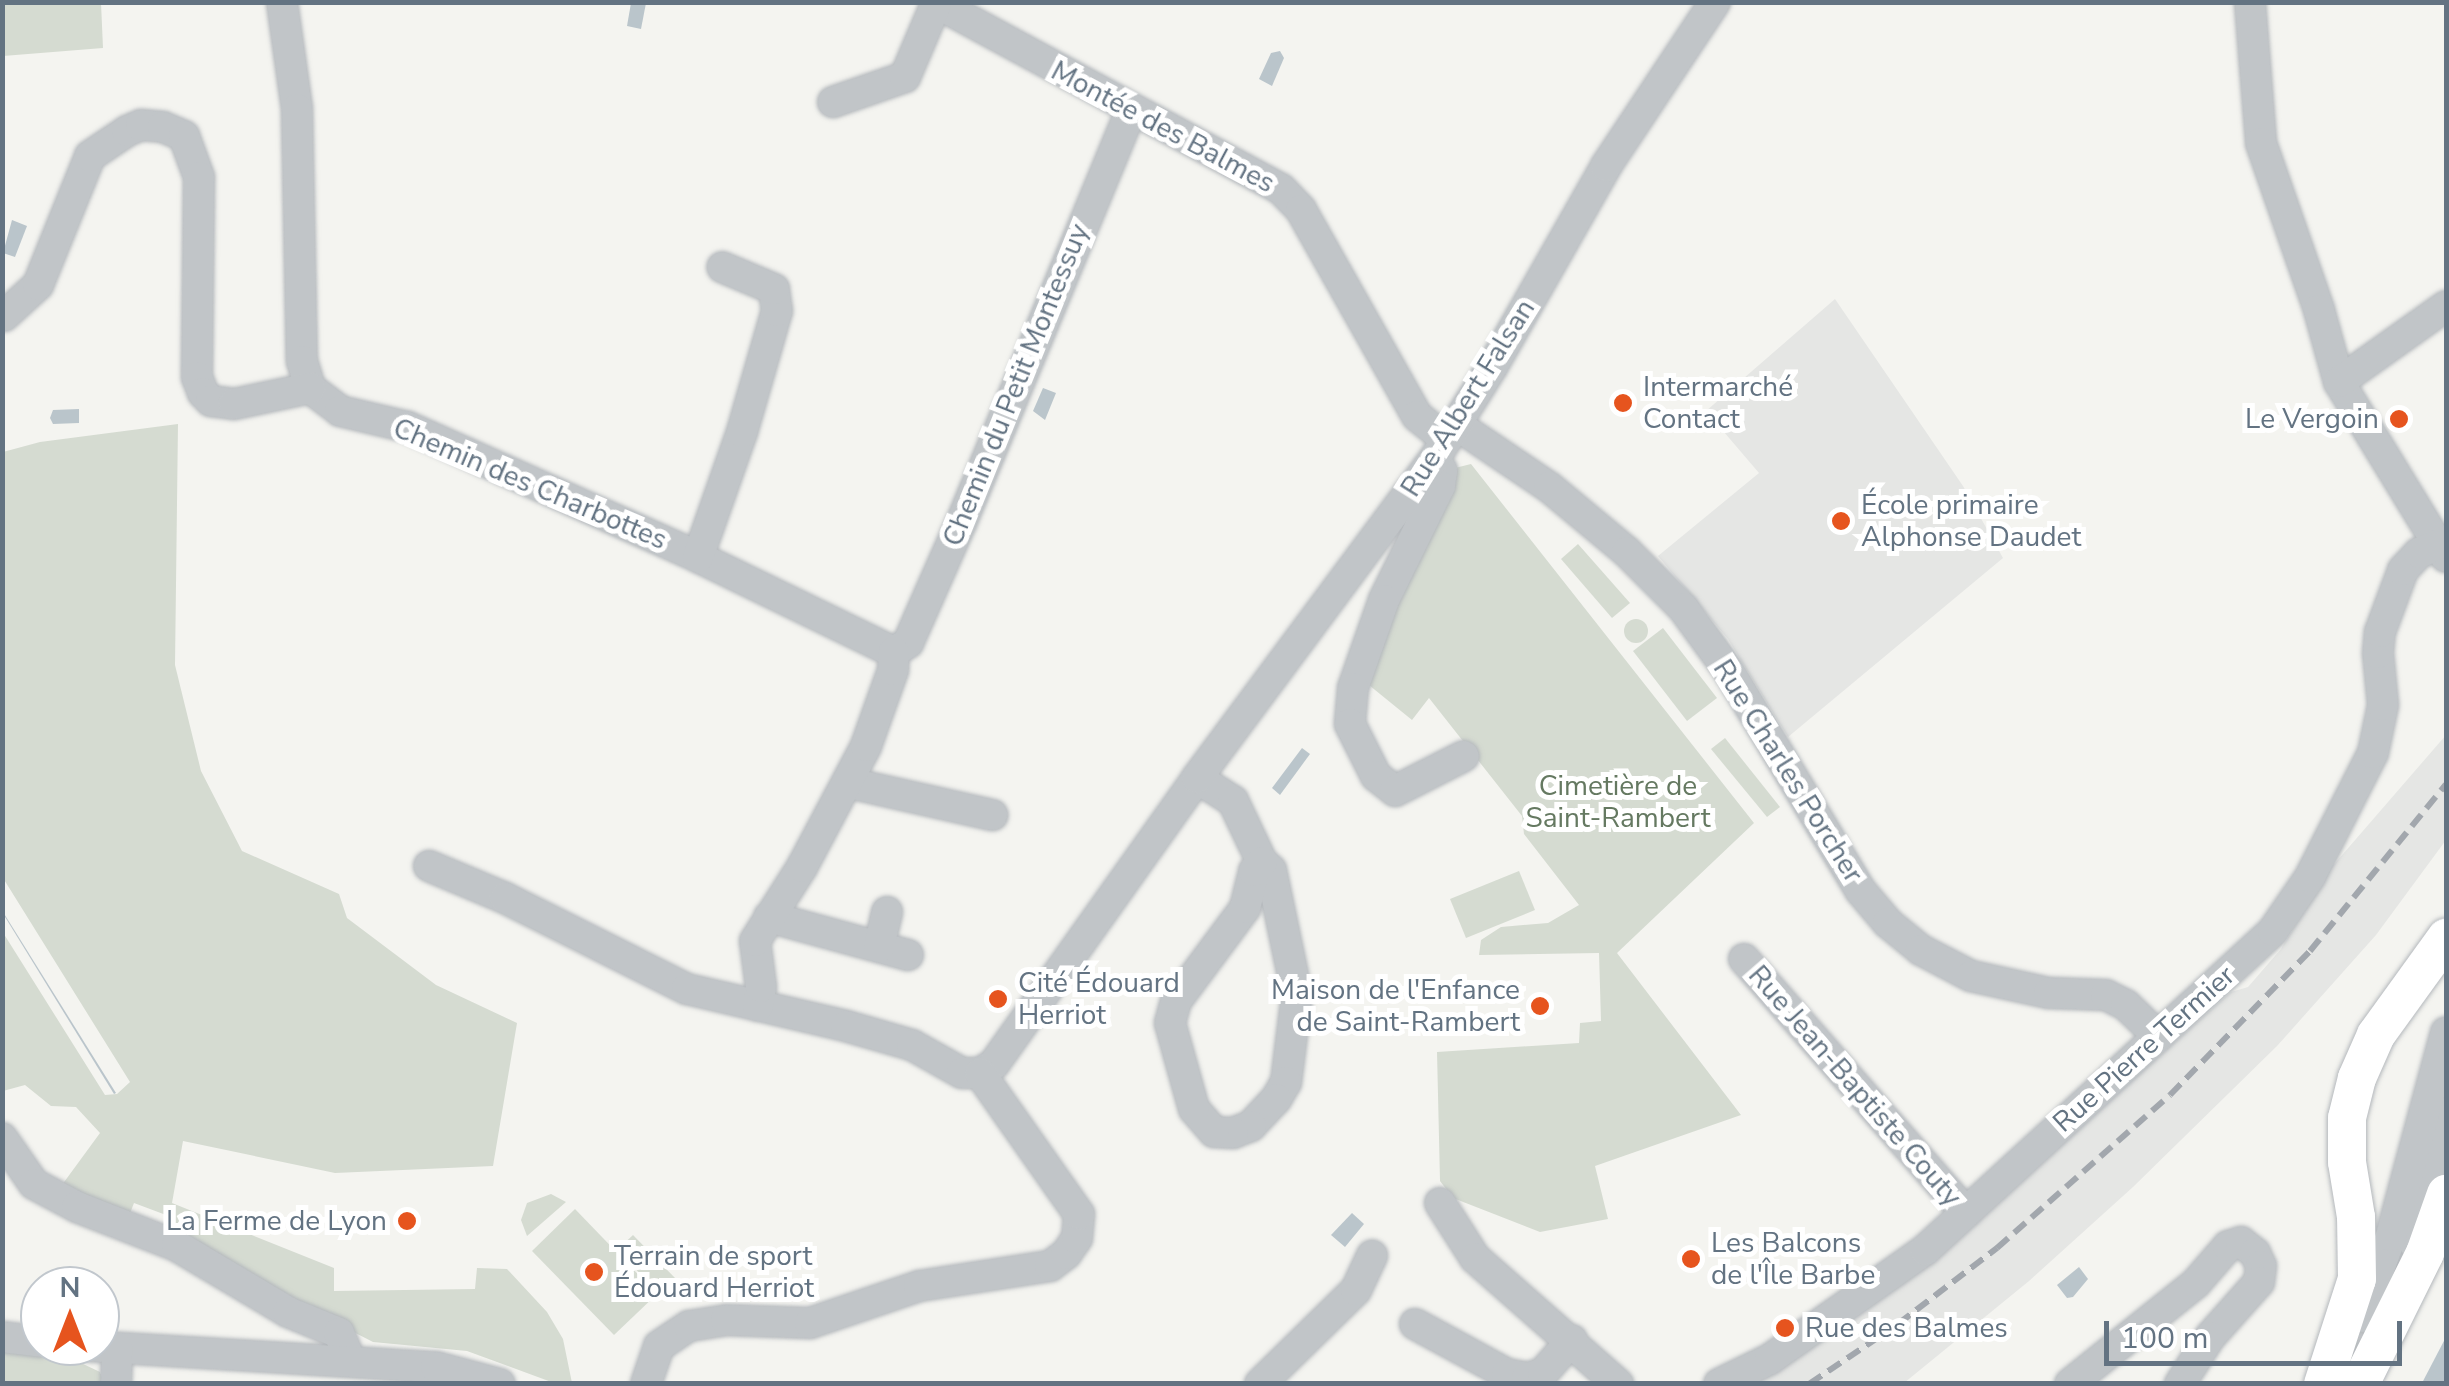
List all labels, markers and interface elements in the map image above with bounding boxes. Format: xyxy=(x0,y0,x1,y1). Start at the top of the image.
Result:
street label: Montée des Balmes xyxy=(1045,54,1281,200)
street label: Chemin du Petit Montessuy xyxy=(936,219,1096,551)
street label: Rue Albert Falsan xyxy=(1394,293,1542,503)
place label: Intermarché Contact xyxy=(1643,370,1793,436)
marker: Intermarché Contact xyxy=(1612,392,1634,414)
place label: Le Vergoin xyxy=(2245,402,2379,436)
marker: Le Vergoin xyxy=(2388,408,2410,430)
street label: Chemin des Charbottes xyxy=(388,411,672,557)
place label: École primaire Alphonse Daudet xyxy=(1861,488,2081,554)
marker: École primaire Alphonse Daudet xyxy=(1830,510,1852,532)
street label: Rue Charles Porcher xyxy=(1706,653,1870,889)
park label: Cimetière de Saint-Rambert xyxy=(1525,769,1711,835)
street label: Rue Jean-Baptiste Couty xyxy=(1741,959,1969,1213)
street label: Rue Pierre Termier xyxy=(2046,959,2242,1139)
place label: Cité Édouard Herriot xyxy=(1018,966,1180,1032)
place label: Maison de l'Enfance de Saint-Rambert xyxy=(1271,973,1520,1039)
marker: Cité Édouard Herriot xyxy=(987,988,1009,1010)
marker: Maison de l'Enfance de Saint-Rambert xyxy=(1529,995,1551,1017)
place label: La Ferme de Lyon xyxy=(166,1204,387,1238)
marker: La Ferme de Lyon xyxy=(396,1210,418,1232)
place label: Les Balcons de l'Île Barbe xyxy=(1711,1226,1875,1292)
place label: Terrain de sport Édouard Herriot xyxy=(614,1239,814,1305)
marker: Les Balcons de l'Île Barbe xyxy=(1680,1248,1702,1270)
marker: Terrain de sport Édouard Herriot xyxy=(583,1261,605,1283)
north arrow xyxy=(20,1266,120,1366)
text: N xyxy=(60,1269,80,1307)
scale bar xyxy=(2109,1301,2406,1363)
place label: Rue des Balmes xyxy=(1805,1311,2008,1345)
marker: Rue des Balmes xyxy=(1774,1317,1796,1339)
text: 100 m xyxy=(2121,1318,2208,1359)

